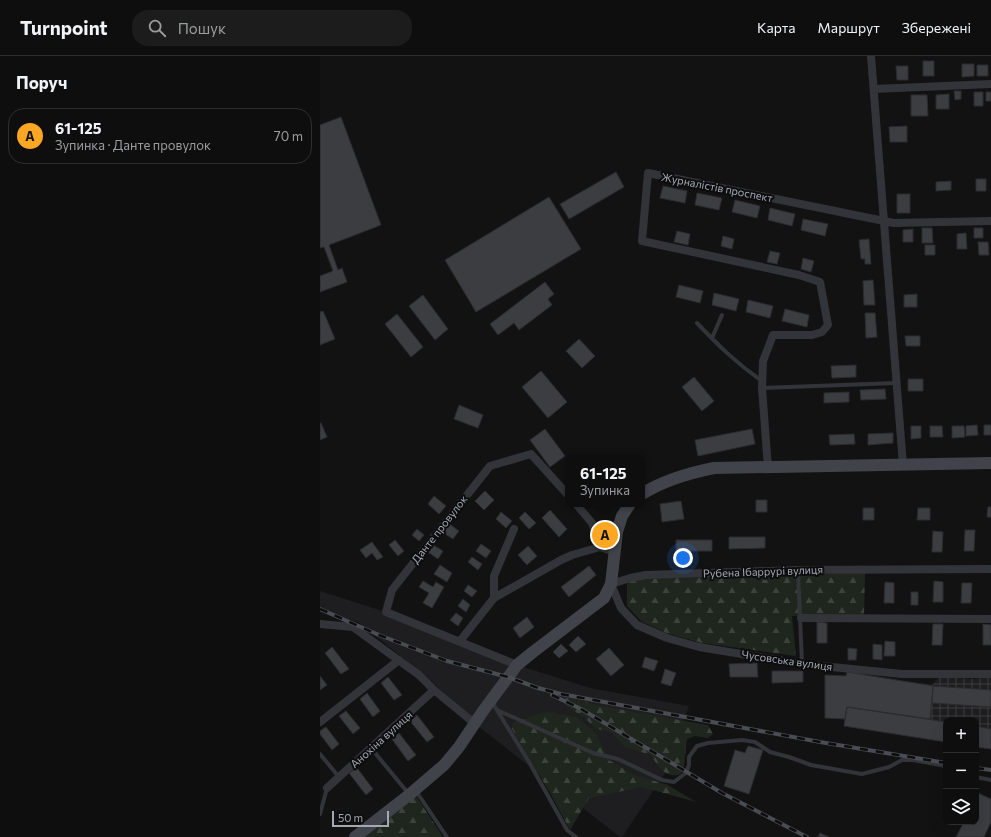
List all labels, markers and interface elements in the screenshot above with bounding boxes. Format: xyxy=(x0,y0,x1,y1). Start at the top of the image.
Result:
search box xyxy=(132,10,412,46)
text: Turnpoint xyxy=(20,16,108,39)
icon: search xyxy=(146,17,168,39)
text: Пошук xyxy=(178,19,226,37)
text: Карта xyxy=(757,19,796,36)
text: Маршрут xyxy=(818,19,880,36)
text: Збережені xyxy=(902,19,971,36)
text: Поруч xyxy=(16,72,67,93)
text: 61-125 xyxy=(55,119,102,137)
text: A xyxy=(25,128,35,144)
text: 70 m xyxy=(274,128,303,144)
text: Зупинка · Данте провулок xyxy=(55,137,211,153)
street label: Журналістів проспект xyxy=(660,170,774,204)
popup xyxy=(565,455,645,507)
text: 61-125 xyxy=(580,464,626,482)
text: Зупинка xyxy=(580,482,630,498)
street label: Данте провулок xyxy=(408,492,470,566)
pin: A xyxy=(592,520,618,550)
your location xyxy=(673,548,693,568)
street label: Рубена Ібаррурі вулиця xyxy=(703,562,823,580)
street label: Чусовська вулиця xyxy=(741,647,833,673)
street label: Анохіна вулиця xyxy=(347,708,415,770)
map controls xyxy=(943,717,979,825)
button: + xyxy=(943,717,979,753)
button: − xyxy=(943,753,979,789)
button: layers xyxy=(943,789,979,825)
scale bar xyxy=(332,809,389,828)
text: 50 m xyxy=(338,811,363,824)

